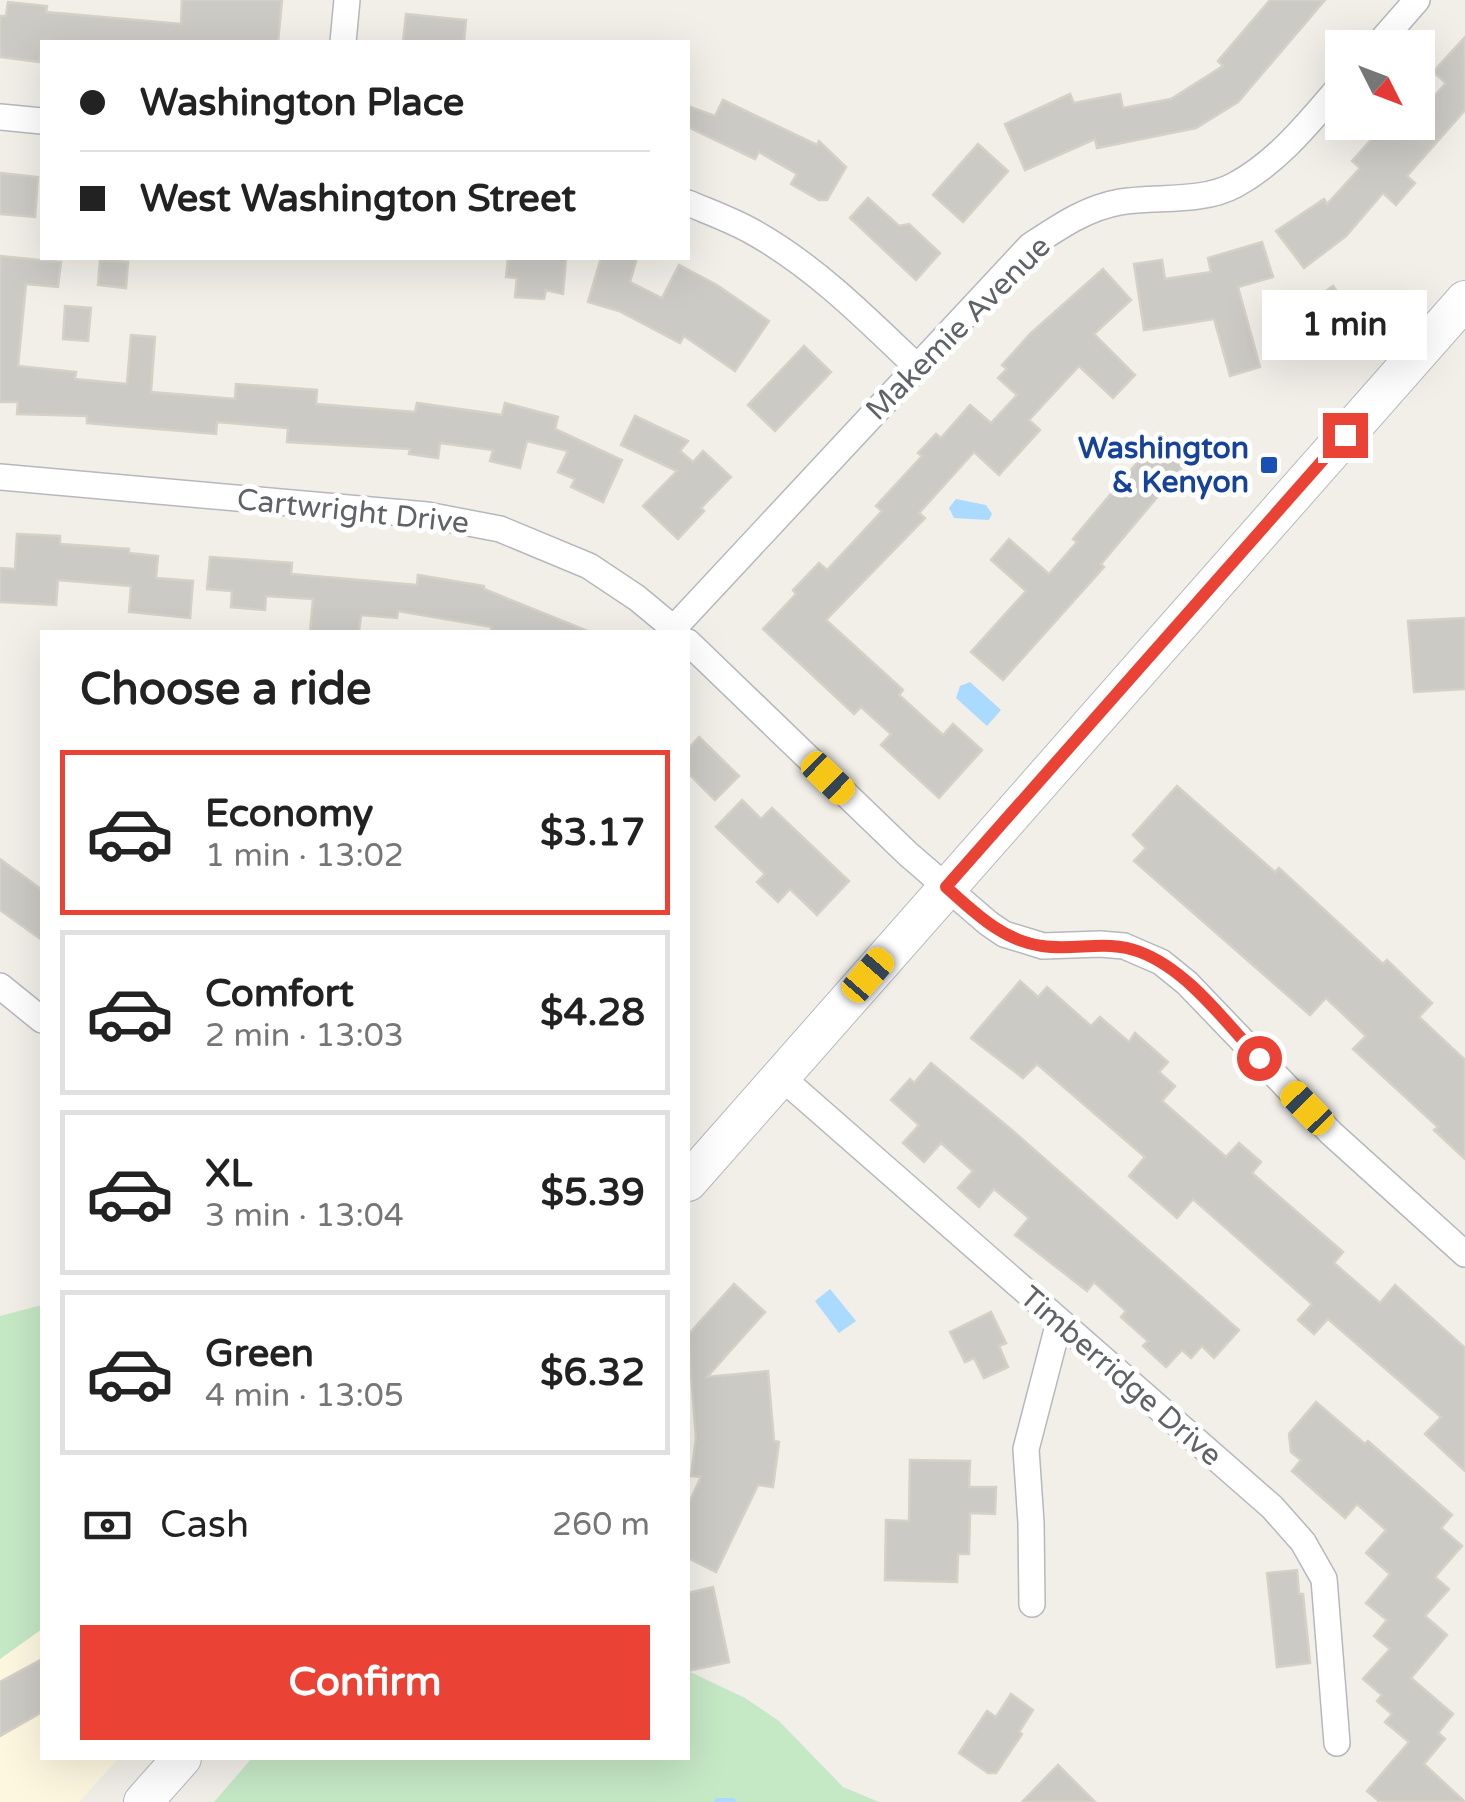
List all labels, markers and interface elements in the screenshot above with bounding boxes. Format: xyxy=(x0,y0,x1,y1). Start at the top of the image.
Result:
north arrow xyxy=(1325,30,1435,140)
map controls xyxy=(1325,30,1435,140)
text: Washington Place xyxy=(140,80,464,126)
text: West Washington Street xyxy=(140,176,576,222)
street label: Makemie Avenue xyxy=(858,228,1058,428)
callout: 1 min xyxy=(1262,290,1428,360)
text: 1 min xyxy=(1302,306,1387,344)
route end xyxy=(1323,413,1368,458)
place label: Washington & Kenyon xyxy=(1078,430,1249,501)
marker: Washington & Kenyon xyxy=(1258,454,1280,476)
street label: Cartwright Drive xyxy=(235,481,471,542)
text: Choose a ride xyxy=(80,663,371,717)
car xyxy=(796,746,860,810)
icon: car xyxy=(85,788,175,878)
text: Economy xyxy=(205,791,373,837)
text: $3.17 xyxy=(540,810,645,856)
text: 1 min · 13:02 xyxy=(205,837,404,875)
car xyxy=(837,943,899,1007)
icon: car xyxy=(85,968,175,1058)
text: Comfort xyxy=(205,971,354,1017)
text: $4.28 xyxy=(540,990,645,1036)
text: 2 min · 13:03 xyxy=(205,1017,404,1055)
route start xyxy=(1237,1036,1282,1081)
car xyxy=(1275,1076,1339,1140)
icon: car xyxy=(85,1148,175,1238)
text: XL xyxy=(205,1151,252,1197)
text: $5.39 xyxy=(540,1170,645,1216)
text: 3 min · 13:04 xyxy=(205,1197,404,1235)
street label: Timberridge Drive xyxy=(1012,1278,1229,1474)
icon: car xyxy=(85,1328,175,1418)
text: Green xyxy=(205,1331,314,1377)
text: $6.32 xyxy=(540,1350,645,1396)
text: 4 min · 13:05 xyxy=(205,1377,404,1415)
icon: cash xyxy=(80,1498,135,1553)
text: Cash xyxy=(160,1502,249,1548)
text: 260 m xyxy=(552,1506,650,1544)
button: Confirm xyxy=(80,1625,650,1740)

